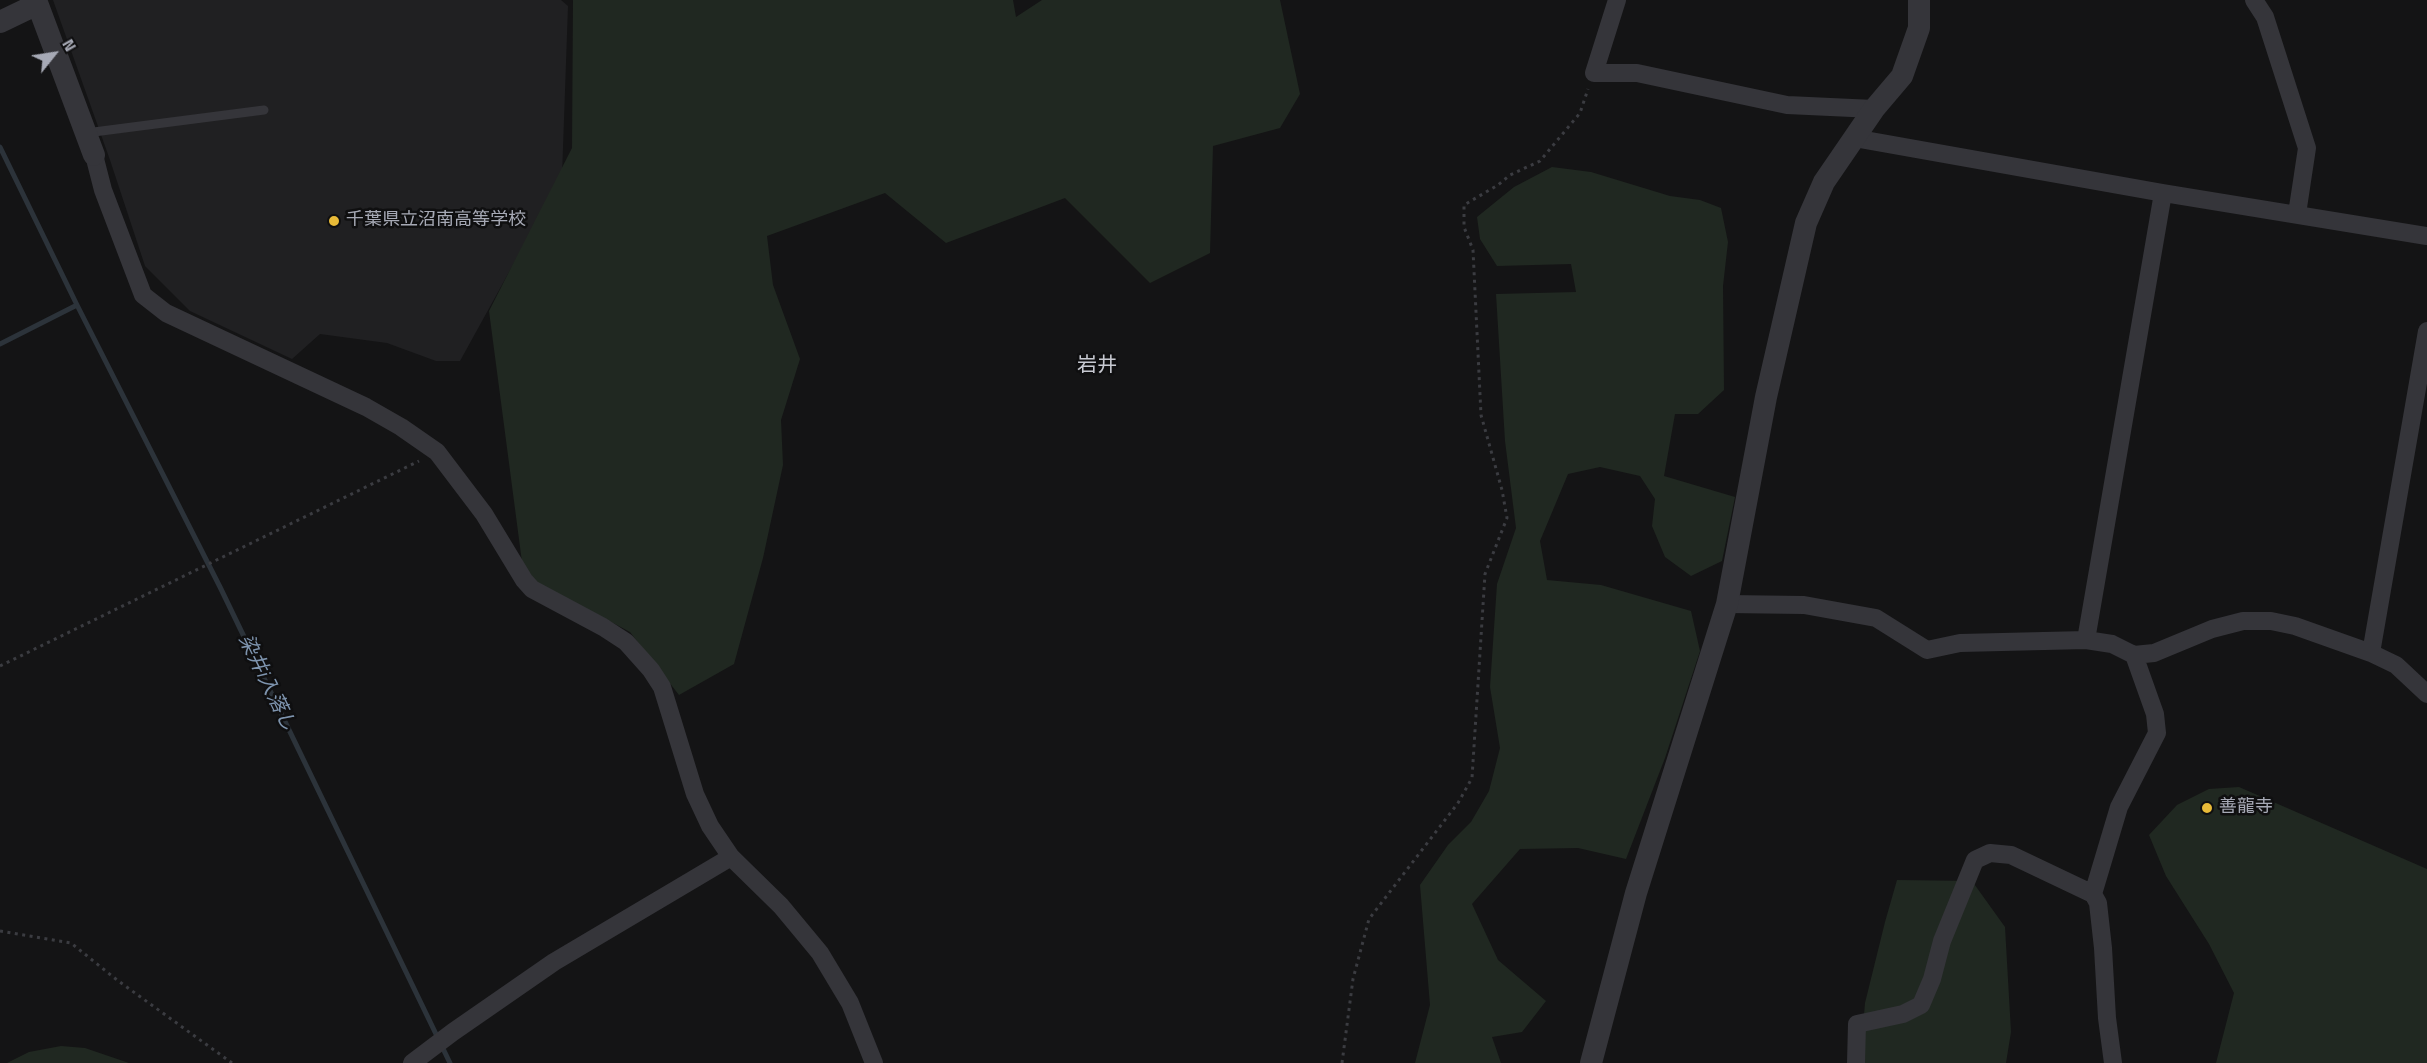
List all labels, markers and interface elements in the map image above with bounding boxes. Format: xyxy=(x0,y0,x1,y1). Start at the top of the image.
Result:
north arrow xyxy=(24,24,84,84)
text: N xyxy=(56,34,83,56)
place label: 千葉県立沼南高等学校 xyxy=(346,210,526,232)
marker: 千葉県立沼南高等学校 xyxy=(327,214,341,228)
district label: 岩井 xyxy=(1077,354,1117,378)
water label: 染井i入落し xyxy=(232,631,300,735)
place label: 善龍寺 xyxy=(2219,797,2273,819)
marker: 善龍寺 xyxy=(2200,801,2214,815)

